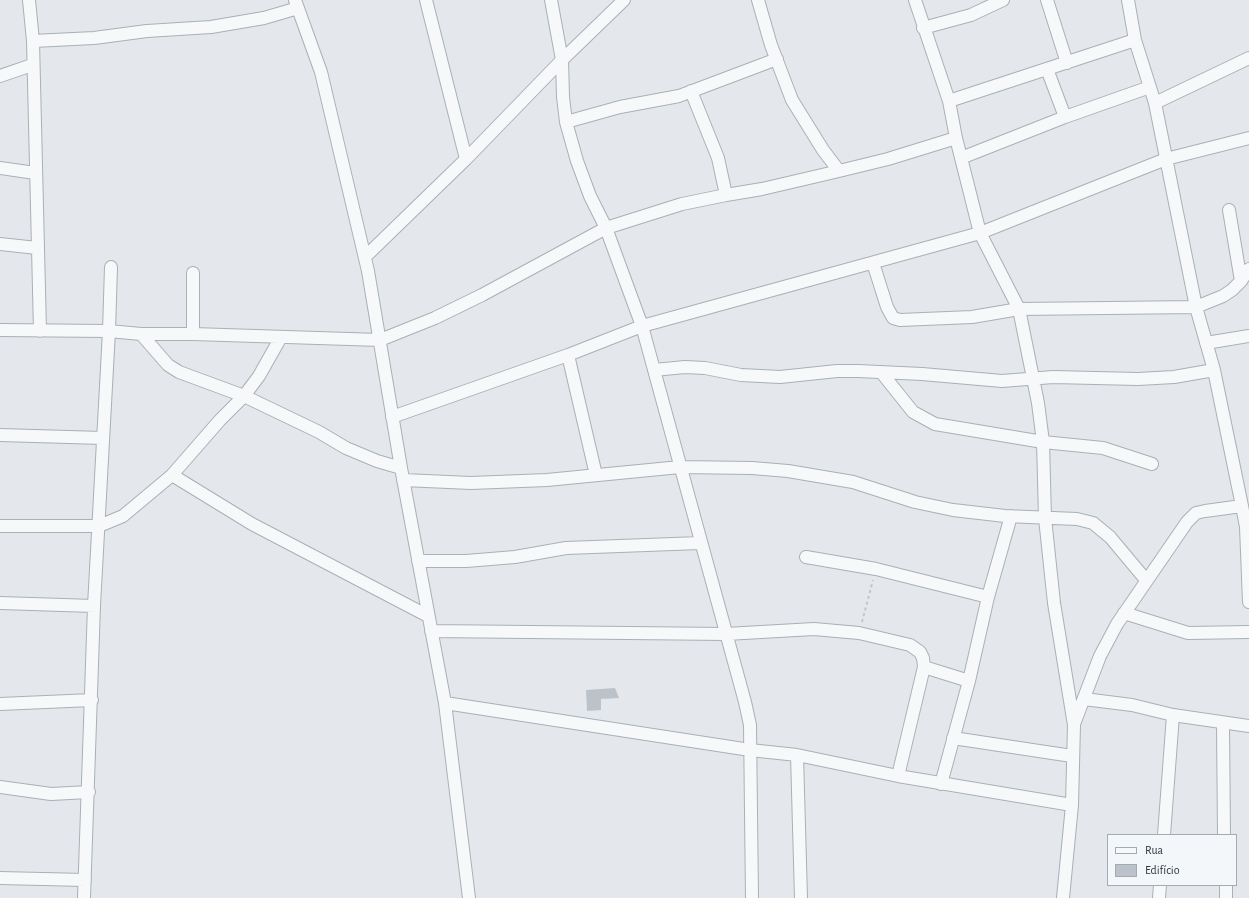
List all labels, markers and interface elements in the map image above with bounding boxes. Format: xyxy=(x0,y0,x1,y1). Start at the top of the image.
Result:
legend xyxy=(1107,834,1237,886)
text: Rua xyxy=(1145,844,1163,856)
text: Edifício xyxy=(1145,864,1180,876)

